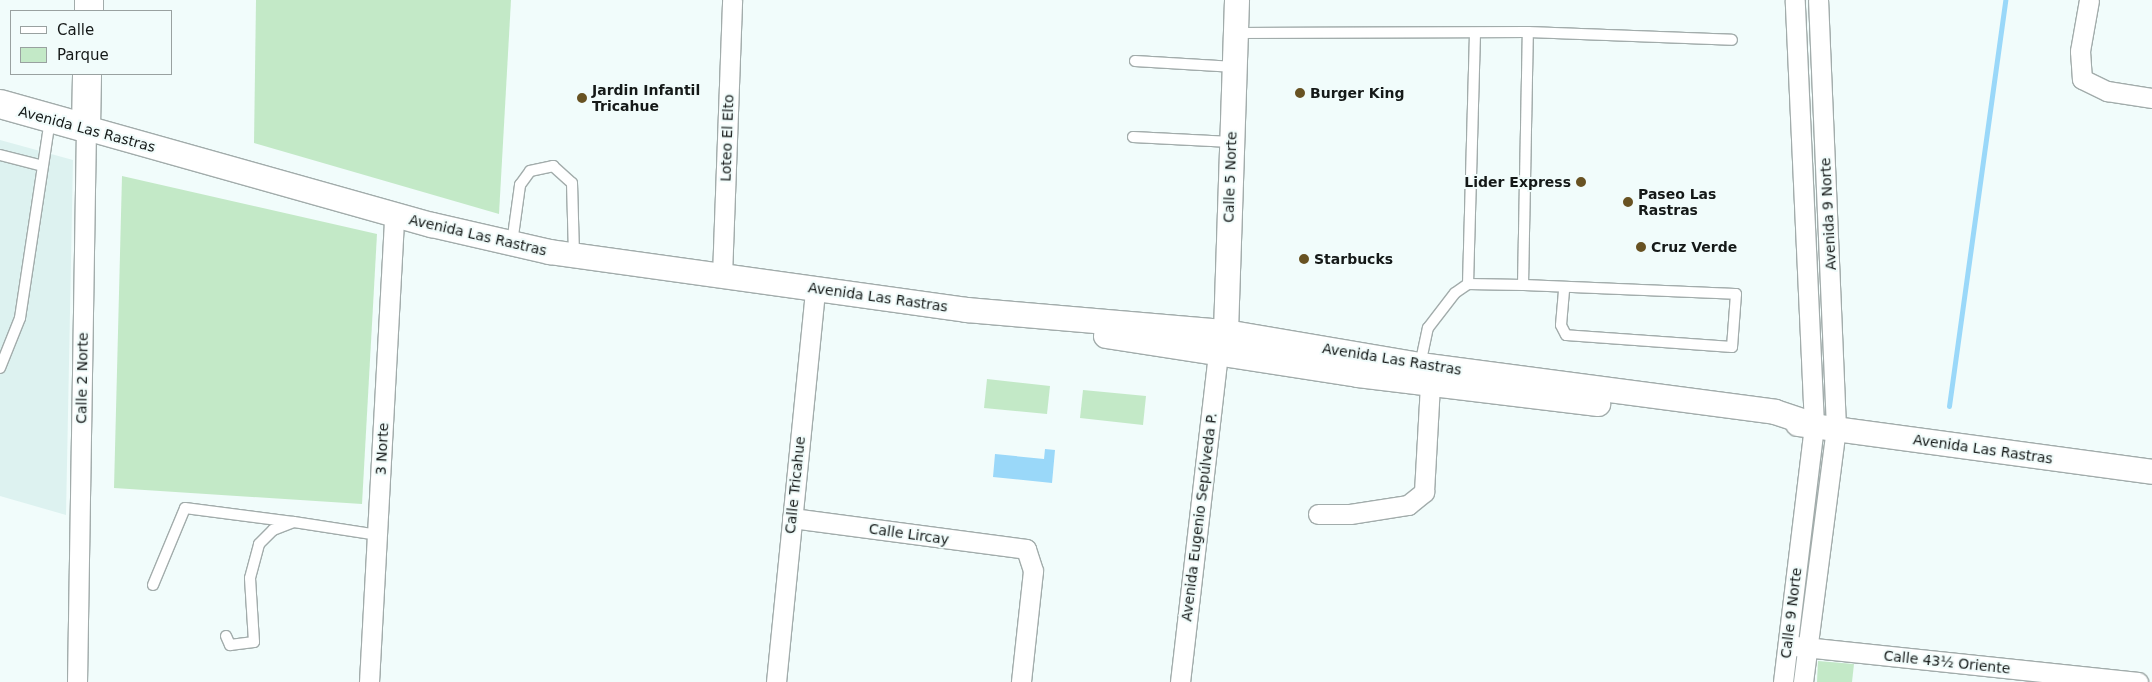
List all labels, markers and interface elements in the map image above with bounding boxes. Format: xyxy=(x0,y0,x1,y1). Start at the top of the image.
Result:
legend xyxy=(10,10,172,75)
text: Calle xyxy=(57,21,94,39)
text: Parque xyxy=(57,46,109,64)
place label: Jardin Infantil Tricahue xyxy=(592,82,700,114)
place label: Burger King xyxy=(1310,85,1404,101)
marker: Burger King xyxy=(1294,87,1306,99)
marker: Jardin Infantil Tricahue xyxy=(576,92,588,104)
street label: Loteo El Elto xyxy=(717,94,737,182)
street label: Avenida Las Rastras xyxy=(17,103,157,155)
street label: Calle 5 Norte xyxy=(1220,131,1240,223)
street label: Avenida 9 Norte xyxy=(1817,157,1839,271)
place label: Lider Express xyxy=(1464,174,1571,190)
marker: Lider Express xyxy=(1575,176,1587,188)
place label: Paseo Las Rastras xyxy=(1638,186,1716,218)
marker: Paseo Las Rastras xyxy=(1622,196,1634,208)
street label: Avenida Las Rastras xyxy=(407,211,549,259)
place label: Cruz Verde xyxy=(1651,239,1737,255)
marker: Cruz Verde xyxy=(1635,241,1647,253)
place label: Starbucks xyxy=(1314,251,1393,267)
marker: Starbucks xyxy=(1298,253,1310,265)
street label: Avenida Las Rastras xyxy=(807,279,949,315)
street label: Calle 2 Norte xyxy=(73,332,91,424)
street label: Avenida Las Rastras xyxy=(1321,340,1463,378)
street label: Avenida Eugenio Sepúlveda P. xyxy=(1178,412,1220,622)
street label: 3 Norte xyxy=(372,422,392,476)
street label: Avenida Las Rastras xyxy=(1912,431,2054,467)
street label: Calle Tricahue xyxy=(782,435,808,535)
street label: Calle Lircay xyxy=(868,520,950,548)
street label: Calle 9 Norte xyxy=(1777,567,1805,659)
street label: Calle 43½ Oriente xyxy=(1883,647,2011,677)

